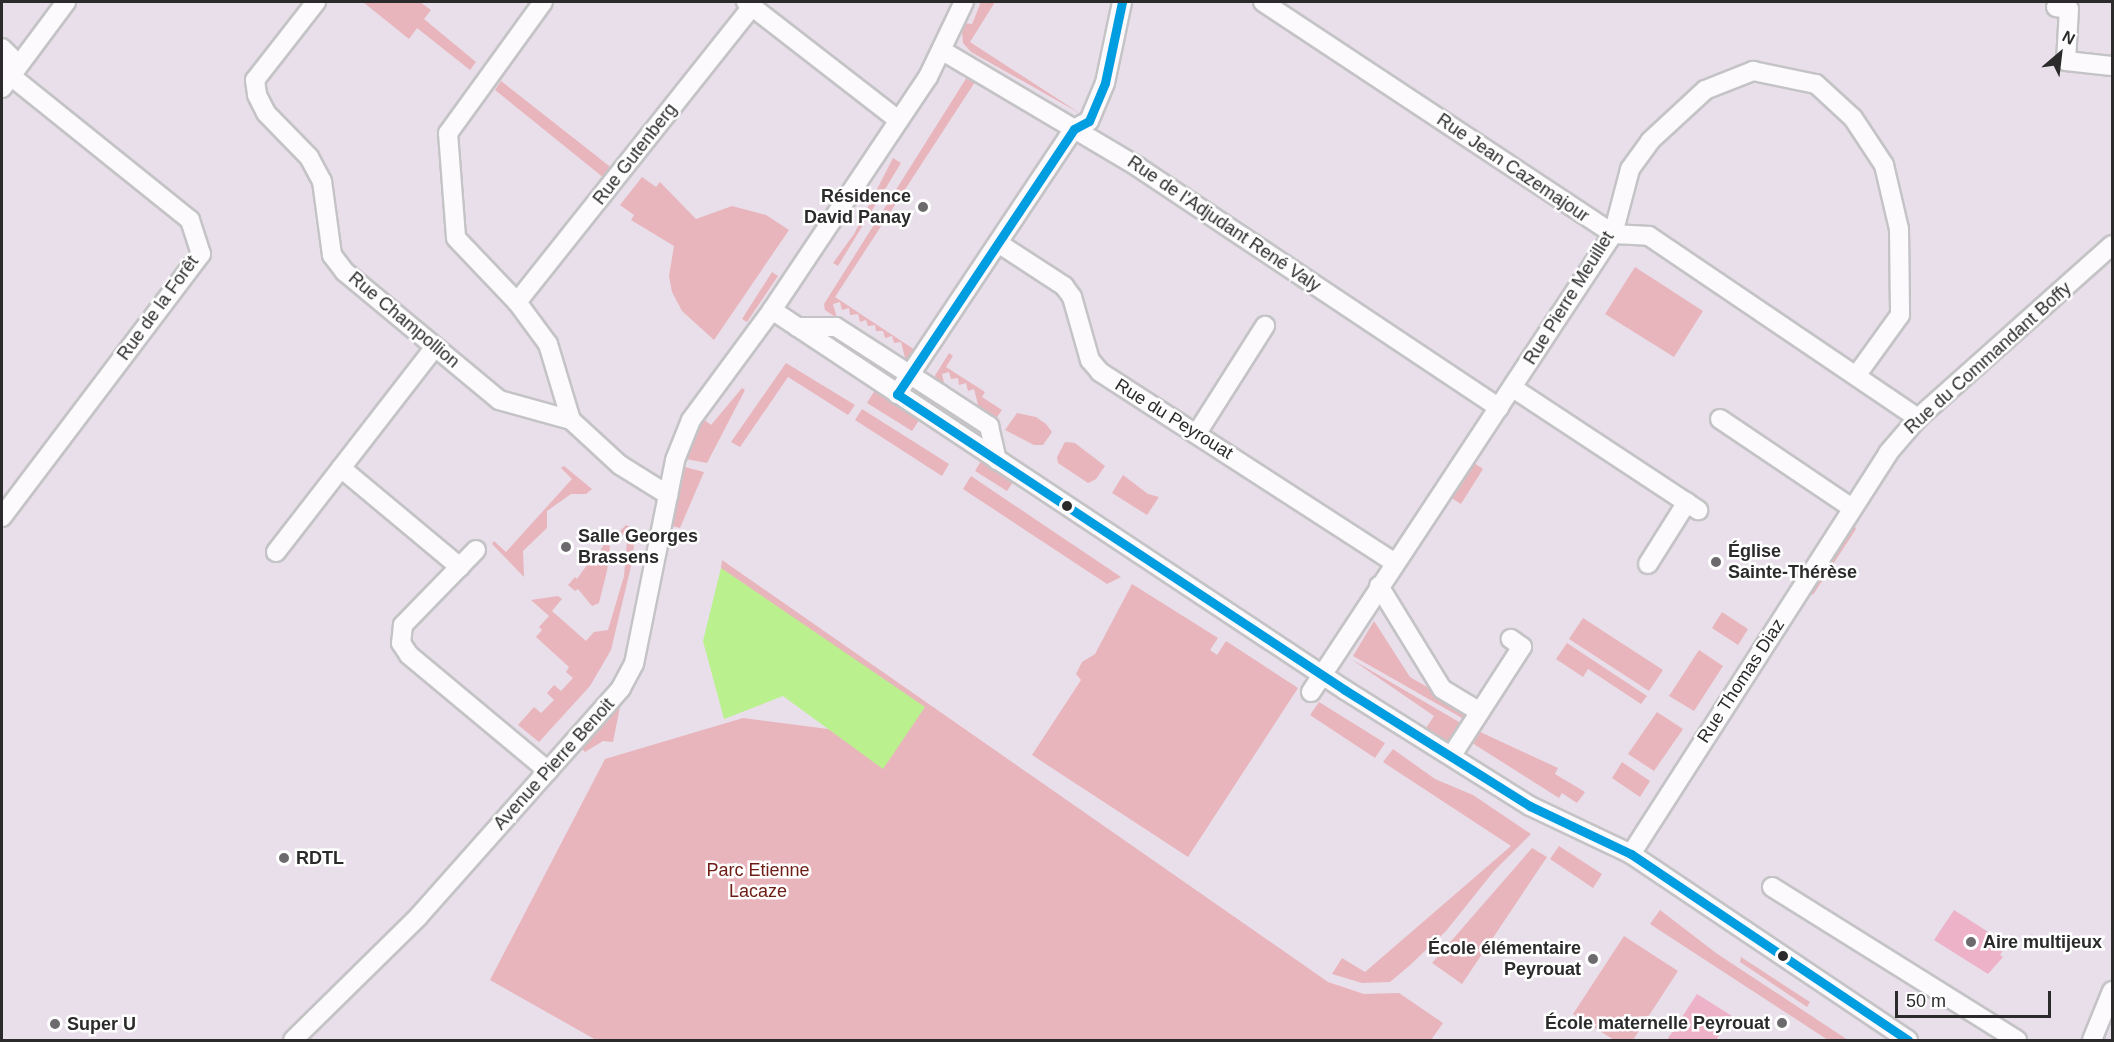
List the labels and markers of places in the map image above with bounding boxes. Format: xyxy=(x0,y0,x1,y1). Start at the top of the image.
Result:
place label: Résidence David Panay xyxy=(804,186,911,228)
marker: Résidence David Panay xyxy=(916,200,930,214)
unlabelled marker xyxy=(1061,500,1073,512)
place label: Salle Georges Brassens xyxy=(578,526,698,568)
marker: Salle Georges Brassens xyxy=(559,540,573,554)
place label: Église Sainte-Thérèse xyxy=(1728,541,1857,584)
marker: Église Sainte-Thérèse xyxy=(1709,555,1723,569)
place label: RDTL xyxy=(296,847,344,869)
marker: RDTL xyxy=(277,851,291,865)
place label: Aire multijeux xyxy=(1983,931,2102,953)
marker: Aire multijeux xyxy=(1964,935,1978,949)
place label: École élémentaire Peyrouat xyxy=(1428,938,1581,980)
unlabelled marker xyxy=(1777,950,1789,962)
marker: École élémentaire Peyrouat xyxy=(1586,952,1600,966)
place label: École maternelle Peyrouat xyxy=(1545,1012,1770,1034)
place label: Super U xyxy=(67,1013,136,1035)
marker: École maternelle Peyrouat xyxy=(1775,1016,1789,1030)
marker: Super U xyxy=(48,1017,62,1031)

